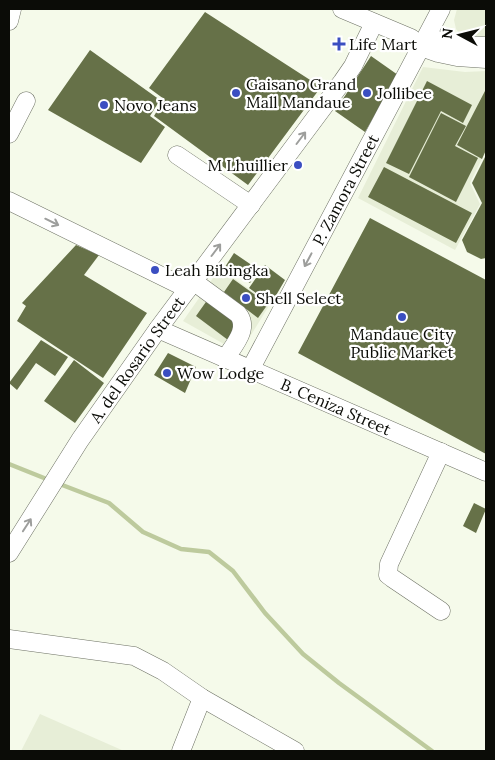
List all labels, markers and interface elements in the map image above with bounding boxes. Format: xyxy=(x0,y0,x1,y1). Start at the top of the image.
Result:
north arrow xyxy=(435,10,485,60)
text: N xyxy=(438,27,457,40)
place label: Life Mart xyxy=(349,34,418,54)
marker: Life Mart xyxy=(333,38,345,50)
place label: Gaisano Grand Mall Mandaue xyxy=(246,74,357,112)
place label: Jollibee xyxy=(376,83,432,103)
marker: Gaisano Grand Mall Mandaue xyxy=(230,87,242,99)
marker: Jollibee xyxy=(361,87,373,99)
place label: Novo Jeans xyxy=(114,95,197,115)
marker: Novo Jeans xyxy=(98,99,110,111)
street label: P. Zamora Street xyxy=(308,130,383,249)
one-way arrow xyxy=(296,131,306,145)
place label: M Lhuillier xyxy=(207,155,288,175)
marker: M Lhuillier xyxy=(292,159,304,171)
one-way arrow xyxy=(45,218,60,228)
one-way arrow xyxy=(211,244,222,257)
one-way arrow xyxy=(303,253,313,268)
place label: Leah Bibingka xyxy=(165,260,269,280)
marker: Leah Bibingka xyxy=(149,264,161,276)
place label: Shell Select xyxy=(256,288,342,308)
street label: A. del Rosario Street xyxy=(85,292,189,427)
marker: Shell Select xyxy=(240,292,252,304)
marker: Mandaue City Public Market xyxy=(396,311,408,323)
place label: Mandaue City Public Market xyxy=(350,324,454,362)
place label: Wow Lodge xyxy=(177,363,264,383)
marker: Wow Lodge xyxy=(161,367,173,379)
street label: B. Ceniza Street xyxy=(278,374,395,440)
one-way arrow xyxy=(22,519,32,533)

